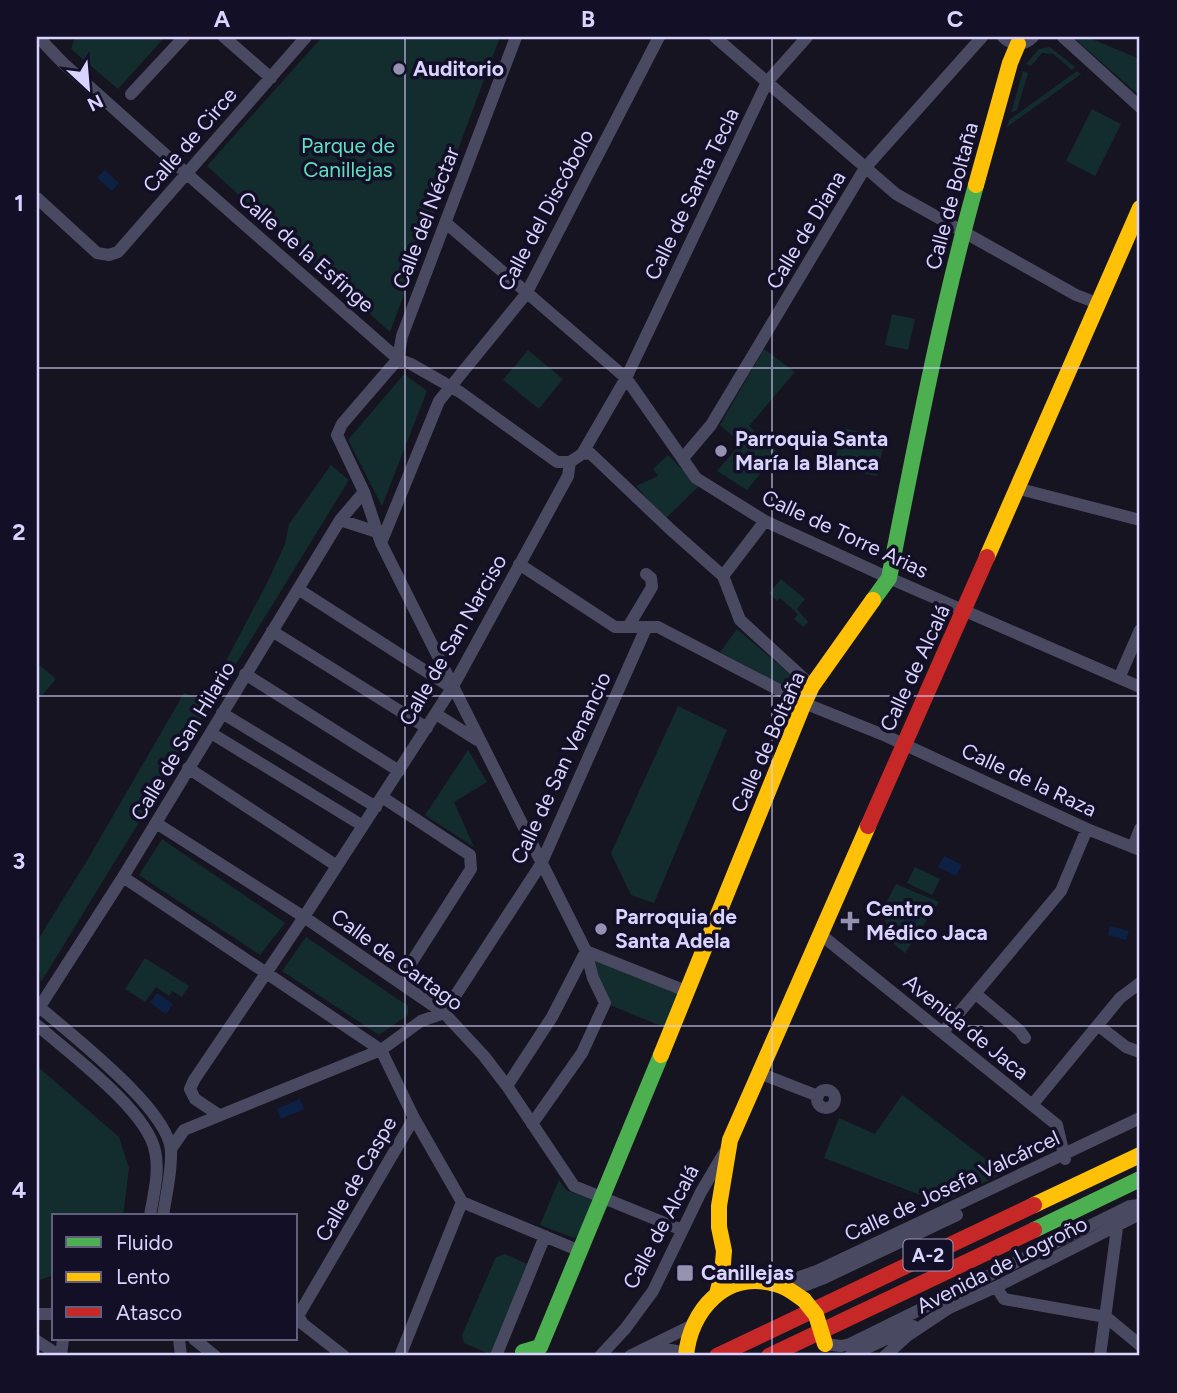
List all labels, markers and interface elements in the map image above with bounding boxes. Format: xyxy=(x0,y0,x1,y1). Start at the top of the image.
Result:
text: A xyxy=(214,5,231,33)
text: B xyxy=(581,5,595,33)
text: C xyxy=(947,5,964,33)
north arrow xyxy=(52,52,122,122)
place label: Auditorio xyxy=(413,56,504,81)
marker: Auditorio xyxy=(391,61,407,77)
street label: Calle de Circe xyxy=(137,82,242,197)
text: N xyxy=(84,89,107,116)
street label: Calle de Santa Tecla xyxy=(639,104,744,284)
street label: Calle de Boltaña xyxy=(920,120,983,272)
street label: Calle del Discóbolo xyxy=(492,125,599,295)
park label: Parque de Canillejas xyxy=(301,133,395,182)
street label: Calle del Néctar xyxy=(387,143,464,292)
street label: Calle de Diana xyxy=(761,166,851,293)
street label: Calle de la Esfinge xyxy=(233,186,379,317)
text: 1 xyxy=(14,189,24,217)
place label: Parroquia Santa María la Blanca xyxy=(735,426,888,475)
marker: Parroquia Santa María la Blanca xyxy=(713,443,729,459)
street label: Calle de Torre Arias xyxy=(758,484,932,583)
text: 2 xyxy=(12,518,26,546)
street label: Calle de San Narciso xyxy=(393,550,512,730)
street label: Calle de Alcalá xyxy=(874,600,955,735)
street label: Calle de San Hilario xyxy=(125,657,240,825)
street label: Calle de San Venancio xyxy=(505,668,616,868)
street label: Calle de Boltaña xyxy=(725,668,810,816)
street label: Calle de la Raza xyxy=(958,737,1101,822)
text: 3 xyxy=(13,847,25,875)
place label: Centro Médico Jaca xyxy=(866,896,988,945)
street label: Calle de Cartago xyxy=(327,903,468,1016)
place label: Parroquia de Santa Adela xyxy=(615,904,737,953)
marker: Centro Médico Jaca xyxy=(840,911,860,931)
marker: Parroquia de Santa Adela xyxy=(593,921,609,937)
street label: Avenida de Jaca xyxy=(899,969,1034,1085)
street label: Calle de Caspe xyxy=(310,1112,401,1246)
street label: Calle de Josefa Valcárcel xyxy=(840,1125,1063,1246)
street label: Calle de Alcalá xyxy=(617,1160,704,1293)
text: 4 xyxy=(12,1176,26,1204)
street label: Avenida de Logroño xyxy=(912,1211,1091,1318)
legend xyxy=(52,1214,298,1340)
text: Fluido xyxy=(116,1230,173,1255)
road number: A-2 xyxy=(904,1240,953,1270)
place label: Canillejas xyxy=(701,1260,794,1285)
marker: Canillejas xyxy=(675,1263,695,1283)
text: Lento xyxy=(116,1264,170,1289)
text: Atasco xyxy=(116,1300,182,1325)

